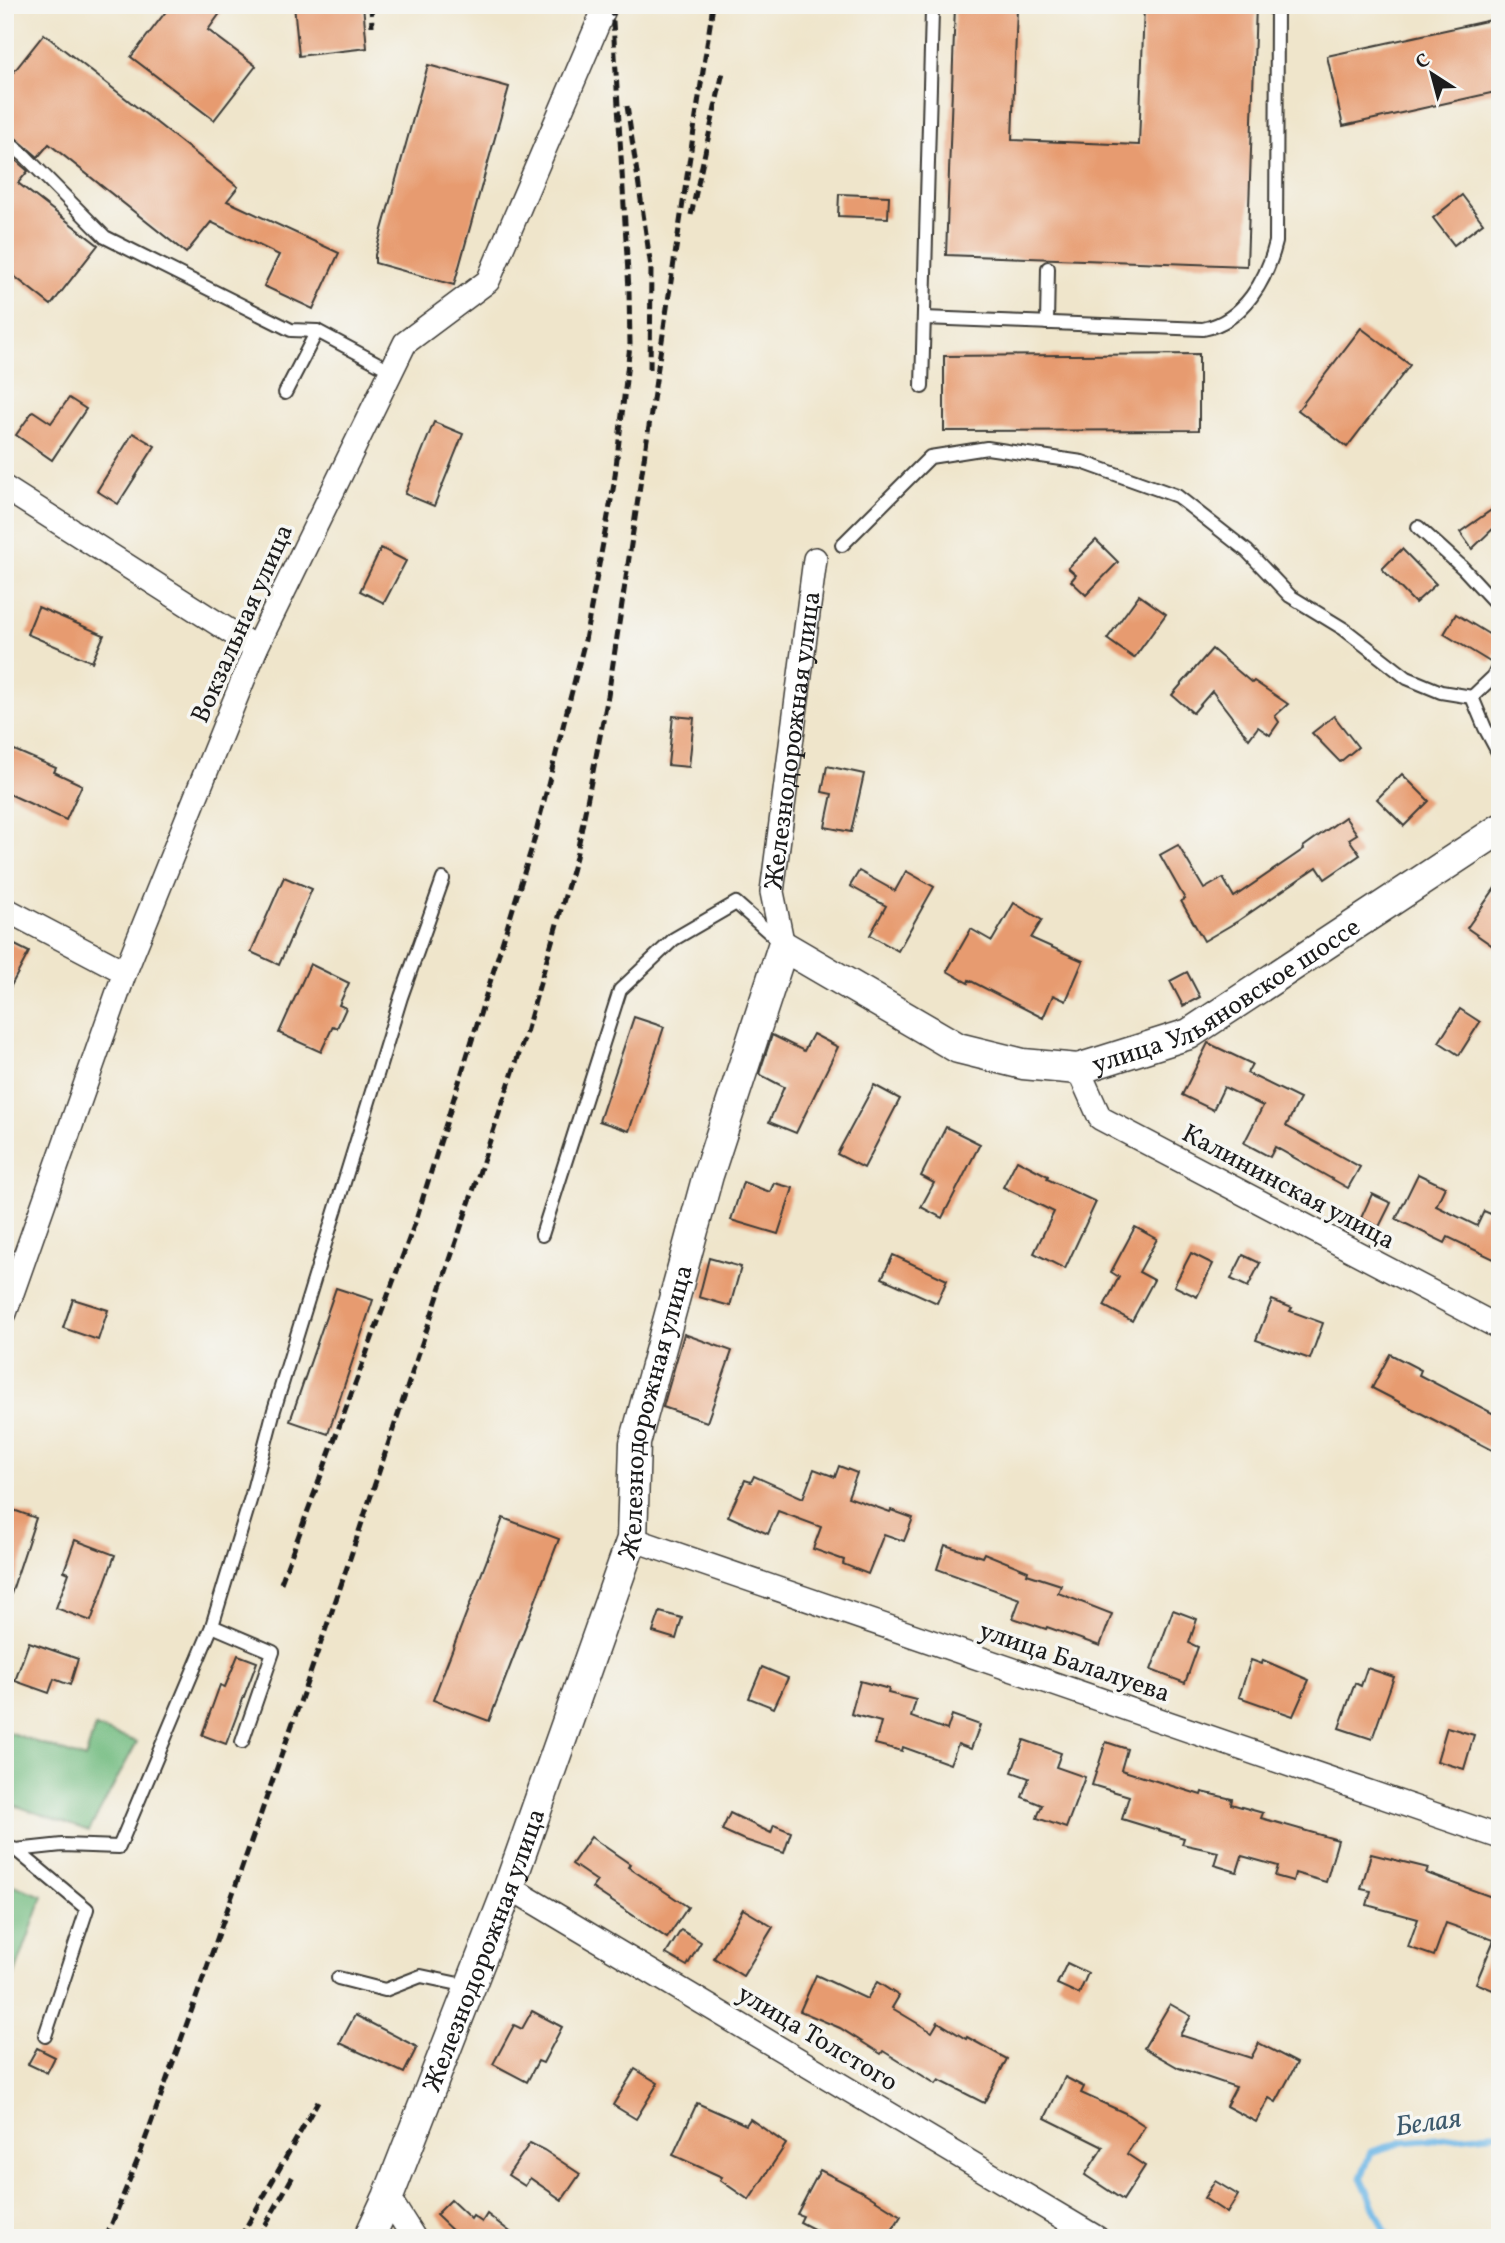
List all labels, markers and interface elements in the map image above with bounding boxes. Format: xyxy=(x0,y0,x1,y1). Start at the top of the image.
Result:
north arrow xyxy=(1396,38,1466,108)
text: С xyxy=(1411,48,1436,76)
street label: Вокзальная улица xyxy=(183,519,303,729)
street label: Железнодорожная улица xyxy=(756,589,831,892)
street label: улица Ульяновское шоссе xyxy=(1088,910,1368,1083)
street label: Калининская улица xyxy=(1175,1116,1401,1259)
street label: Железнодорожная улица xyxy=(610,1261,703,1565)
street label: улица Балалуева xyxy=(974,1613,1175,1712)
street label: Железнодорожная улица xyxy=(415,1804,555,2098)
street label: улица Толстого xyxy=(730,1976,904,2101)
water label: Белая xyxy=(1393,2100,1464,2147)

